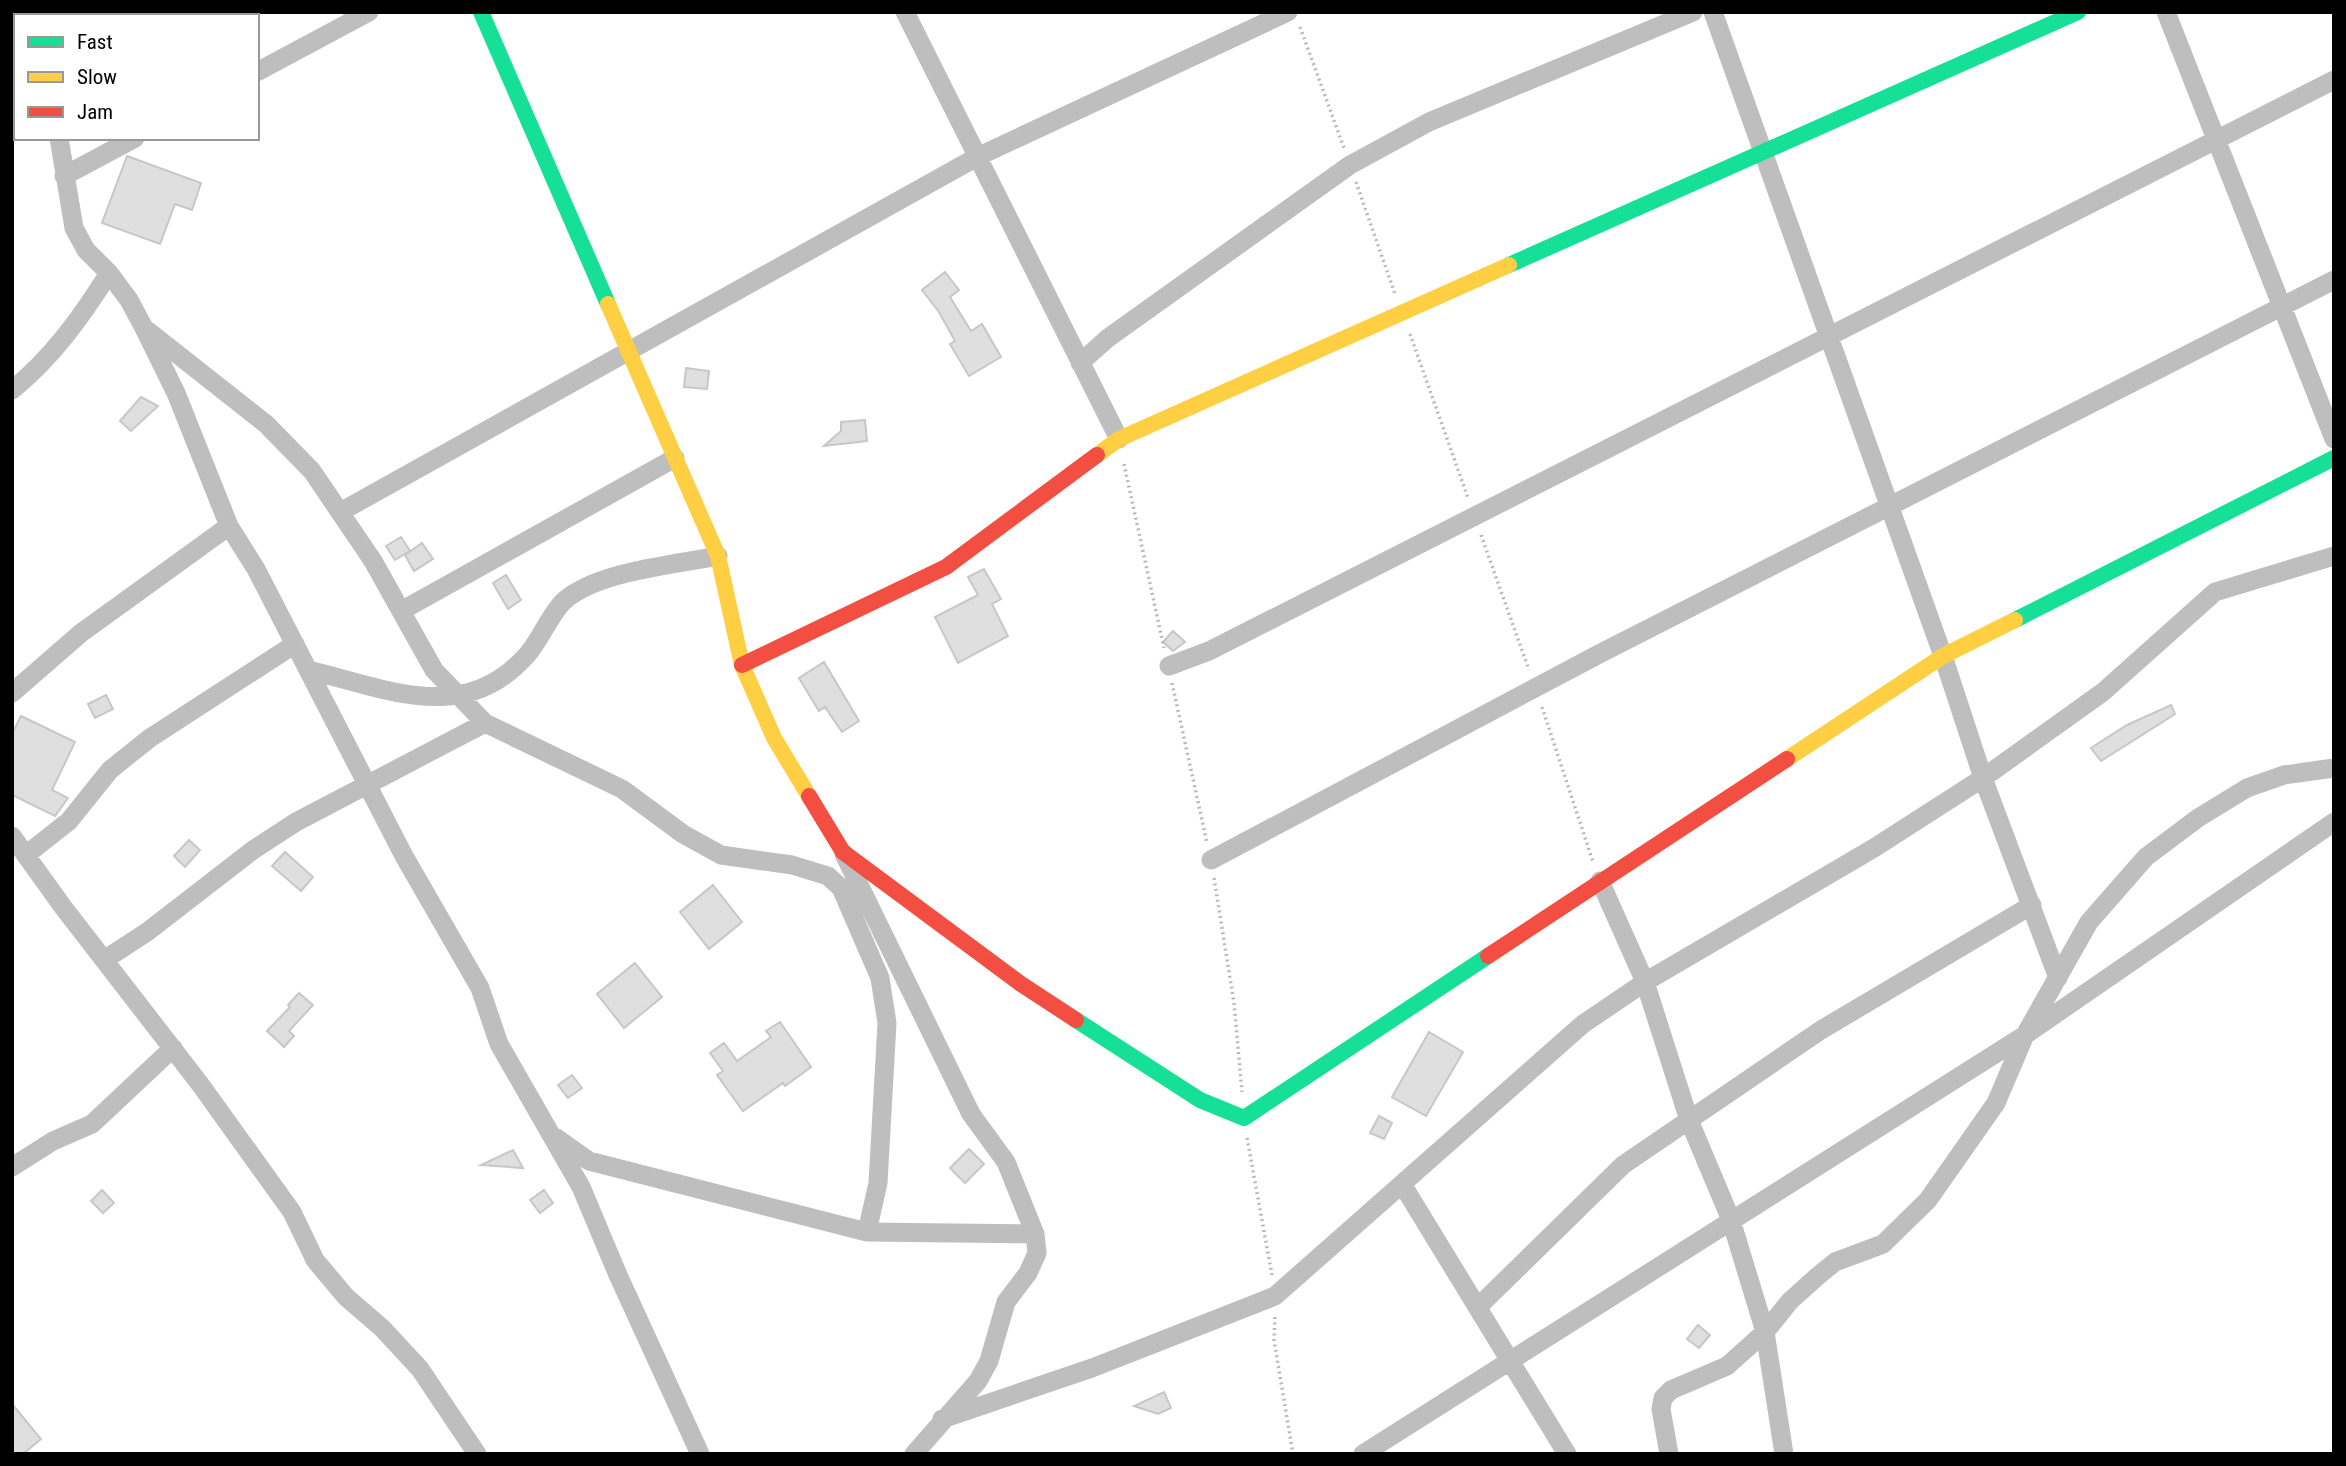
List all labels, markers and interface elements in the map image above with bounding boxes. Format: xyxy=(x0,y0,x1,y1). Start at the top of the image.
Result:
legend xyxy=(14,14,259,140)
text: Fast xyxy=(77,30,113,54)
text: Slow xyxy=(77,65,117,89)
text: Jam xyxy=(77,100,113,124)

